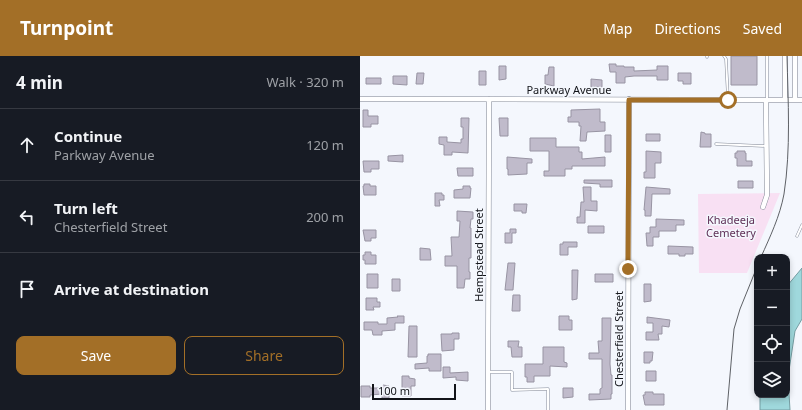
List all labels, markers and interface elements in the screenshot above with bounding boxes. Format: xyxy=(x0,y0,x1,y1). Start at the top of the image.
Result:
text: Turnpoint xyxy=(20,15,113,41)
text: Map xyxy=(603,19,632,38)
text: Directions xyxy=(654,19,721,38)
text: Saved xyxy=(743,19,782,38)
text: 4 min xyxy=(16,71,63,94)
text: Walk · 320 m xyxy=(266,73,344,91)
street label: Parkway Avenue xyxy=(526,82,612,97)
route start xyxy=(719,91,737,109)
text: Continue xyxy=(54,126,122,146)
icon: ahead xyxy=(16,134,38,156)
text: 120 m xyxy=(306,136,344,154)
text: Parkway Avenue xyxy=(54,146,155,164)
text: Turn left xyxy=(54,198,118,218)
icon: left xyxy=(16,206,38,228)
text: 200 m xyxy=(306,208,344,226)
street label: Hempstead Street xyxy=(471,208,486,302)
park label: Khadeeja Cemetery xyxy=(706,212,756,240)
text: Chesterfield Street xyxy=(54,218,167,236)
map controls xyxy=(754,254,790,398)
button: + xyxy=(754,254,790,290)
route end xyxy=(619,260,637,278)
icon: arrive xyxy=(16,278,38,300)
text: Arrive at destination xyxy=(54,279,209,299)
button: − xyxy=(754,290,790,326)
street label: Chesterfield Street xyxy=(611,291,626,387)
button: locate xyxy=(754,326,790,362)
button: Save xyxy=(16,336,176,375)
button: Share xyxy=(184,336,344,375)
button: layers xyxy=(754,362,790,398)
scale bar xyxy=(372,382,456,401)
text: 100 m xyxy=(378,383,410,398)

